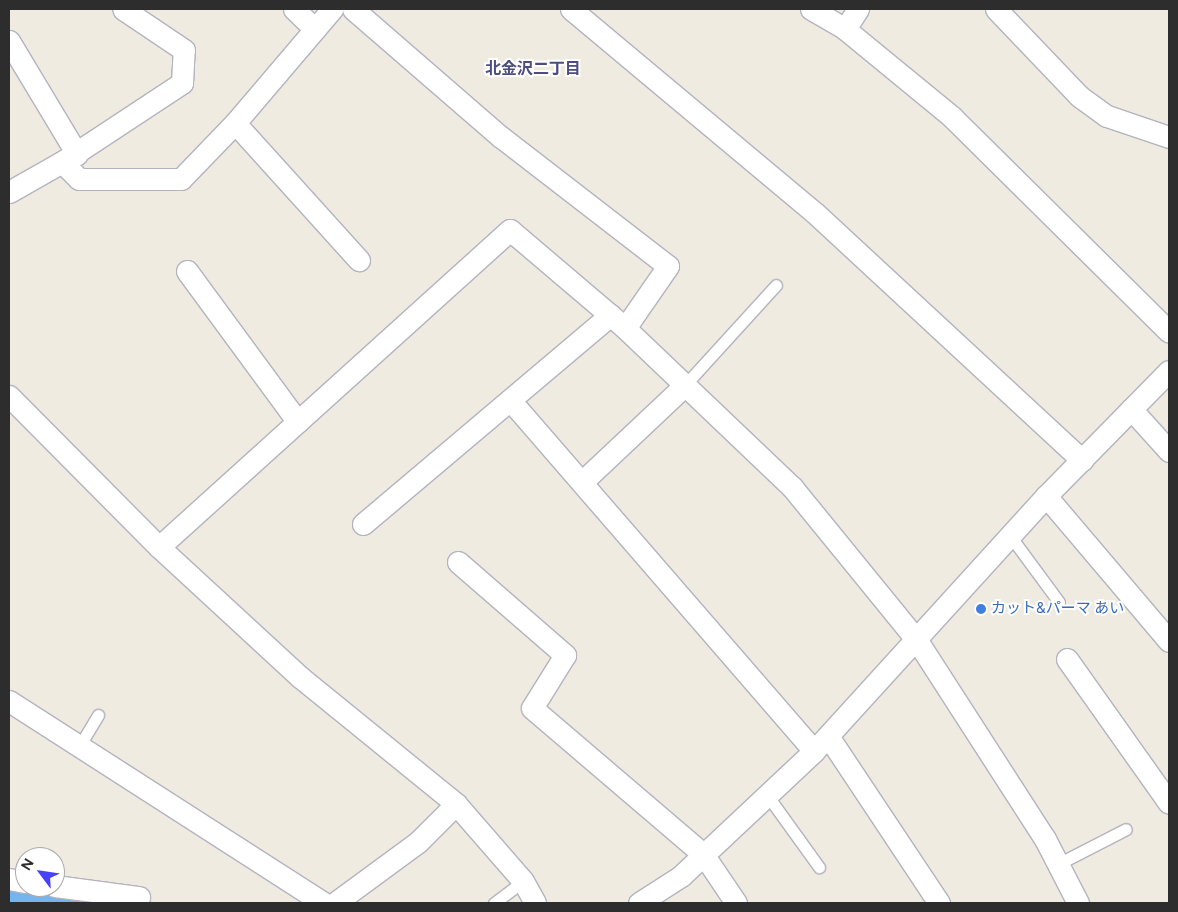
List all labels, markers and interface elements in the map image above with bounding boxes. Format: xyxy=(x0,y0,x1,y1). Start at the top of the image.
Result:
district label: 北金沢二丁目 xyxy=(485,59,581,79)
place label: カット&パーマ あい xyxy=(991,600,1124,618)
marker: カット&パーマ あい xyxy=(975,603,987,615)
north arrow xyxy=(15,847,65,897)
text: N xyxy=(17,856,38,874)

